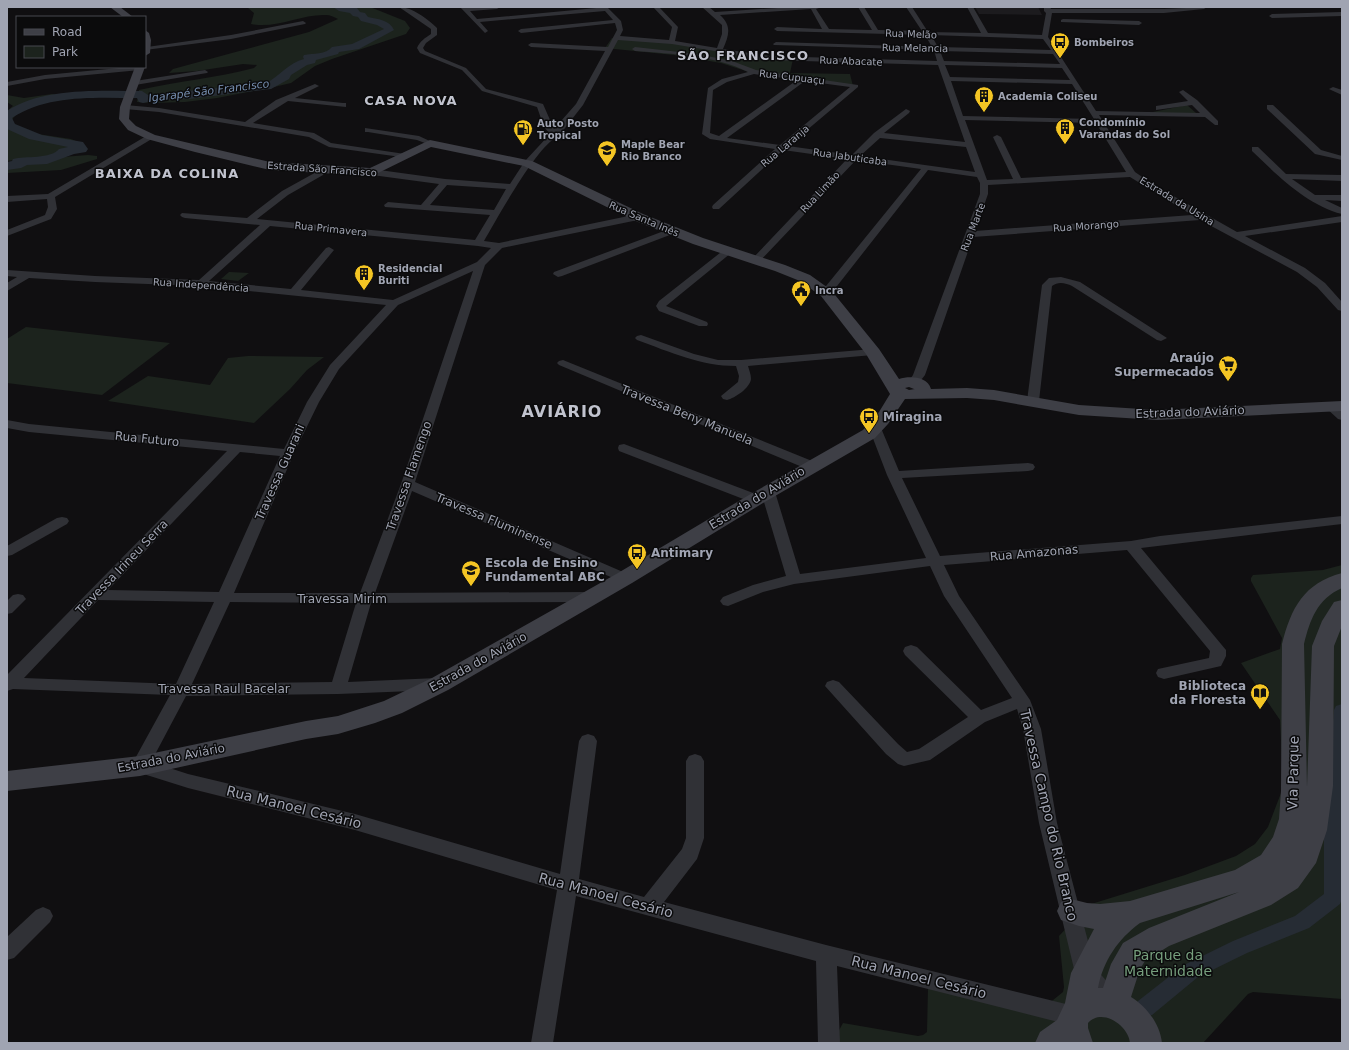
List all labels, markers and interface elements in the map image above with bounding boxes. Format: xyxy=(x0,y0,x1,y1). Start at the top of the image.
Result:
legend xyxy=(16,16,146,68)
text: Road xyxy=(52,25,82,39)
street label: Rua Melão xyxy=(885,28,937,40)
bus stop icon: Bombeiros xyxy=(1049,31,1071,59)
place label: Bombeiros xyxy=(1074,37,1134,48)
street label: Rua Melancia xyxy=(882,42,948,54)
text: Park xyxy=(52,45,78,59)
district label: SÃO FRANCISCO xyxy=(677,48,809,63)
street label: Rua Abacate xyxy=(819,54,883,68)
street label: Rua Cupuaçu xyxy=(759,68,825,86)
water label: Igarapé São Francisco xyxy=(148,77,270,105)
building icon: Academia Coliseu xyxy=(973,85,995,113)
place label: Academia Coliseu xyxy=(998,91,1097,102)
district label: CASA NOVA xyxy=(364,93,458,108)
building icon: Condomínio Varandas do Sol xyxy=(1054,117,1076,145)
place label: Condomínio Varandas do Sol xyxy=(1079,117,1170,140)
fuel station icon: Auto Posto Tropical xyxy=(512,118,534,146)
place label: Auto Posto Tropical xyxy=(537,118,599,141)
street label: Rua Laranja xyxy=(759,123,811,169)
school or university icon: Maple Bear Rio Branco xyxy=(596,139,618,167)
place label: Maple Bear Rio Branco xyxy=(621,139,685,162)
street label: Rua Jabuticaba xyxy=(812,146,888,168)
street label: Estrada São Francisco xyxy=(267,160,377,178)
district label: BAIXA DA COLINA xyxy=(95,166,239,181)
street label: Rua Limão xyxy=(798,169,842,215)
street label: Estrada da Usina xyxy=(1138,174,1216,228)
street label: Rua Santa Inês xyxy=(607,199,681,239)
street label: Rua Marte xyxy=(959,201,987,253)
street label: Rua Morango xyxy=(1053,218,1119,234)
street label: Rua Primavera xyxy=(294,220,368,238)
building icon: Residencial Buriti xyxy=(353,263,375,291)
place label: Residencial Buriti xyxy=(378,263,442,286)
street label: Rua Independência xyxy=(153,276,249,294)
public building icon: Incra xyxy=(790,279,812,307)
place label: Incra xyxy=(815,285,843,296)
place label: Araújo Supermecados xyxy=(1114,351,1214,379)
supermarket icon: Araújo Supermecados xyxy=(1217,354,1239,382)
street label: Travessa Beny Manuela xyxy=(618,382,755,448)
district label: AVIÁRIO xyxy=(522,402,602,421)
street label: Estrada do Aviário xyxy=(1135,403,1245,421)
bus stop icon: Miragina xyxy=(858,406,880,434)
place label: Miragina xyxy=(883,410,942,424)
street label: Travessa Flamengo xyxy=(383,419,434,534)
street label: Travessa Guarani xyxy=(252,422,307,523)
street label: Rua Futuro xyxy=(114,429,180,449)
street label: Estrada do Aviário xyxy=(707,464,807,532)
street label: Travessa Fluminense xyxy=(433,490,554,552)
street label: Travessa Irineu Serra xyxy=(72,517,171,618)
bus stop icon: Antimary xyxy=(626,542,648,570)
street label: Rua Amazonas xyxy=(989,542,1079,564)
place label: Antimary xyxy=(651,546,713,560)
place label: Escola de Ensino Fundamental ABC xyxy=(485,556,605,584)
school or university icon: Escola de Ensino Fundamental ABC xyxy=(460,559,482,587)
street label: Travessa Mirim xyxy=(296,592,387,606)
street label: Estrada do Aviário xyxy=(427,629,529,695)
place label: Biblioteca da Floresta xyxy=(1170,679,1246,707)
street label: Travessa Raul Bacelar xyxy=(157,682,290,696)
library icon: Biblioteca da Floresta xyxy=(1249,682,1271,710)
street label: Travessa Campo do Rio Branco xyxy=(1017,707,1081,922)
street label: Via Parque xyxy=(1284,736,1302,810)
street label: Estrada do Aviário xyxy=(116,741,226,775)
street label: Rua Manoel Cesário xyxy=(225,782,363,832)
street label: Rua Manoel Cesário xyxy=(537,869,675,921)
park label: Parque da Maternidade xyxy=(1124,947,1212,979)
street label: Rua Manoel Cesário xyxy=(850,952,988,1002)

